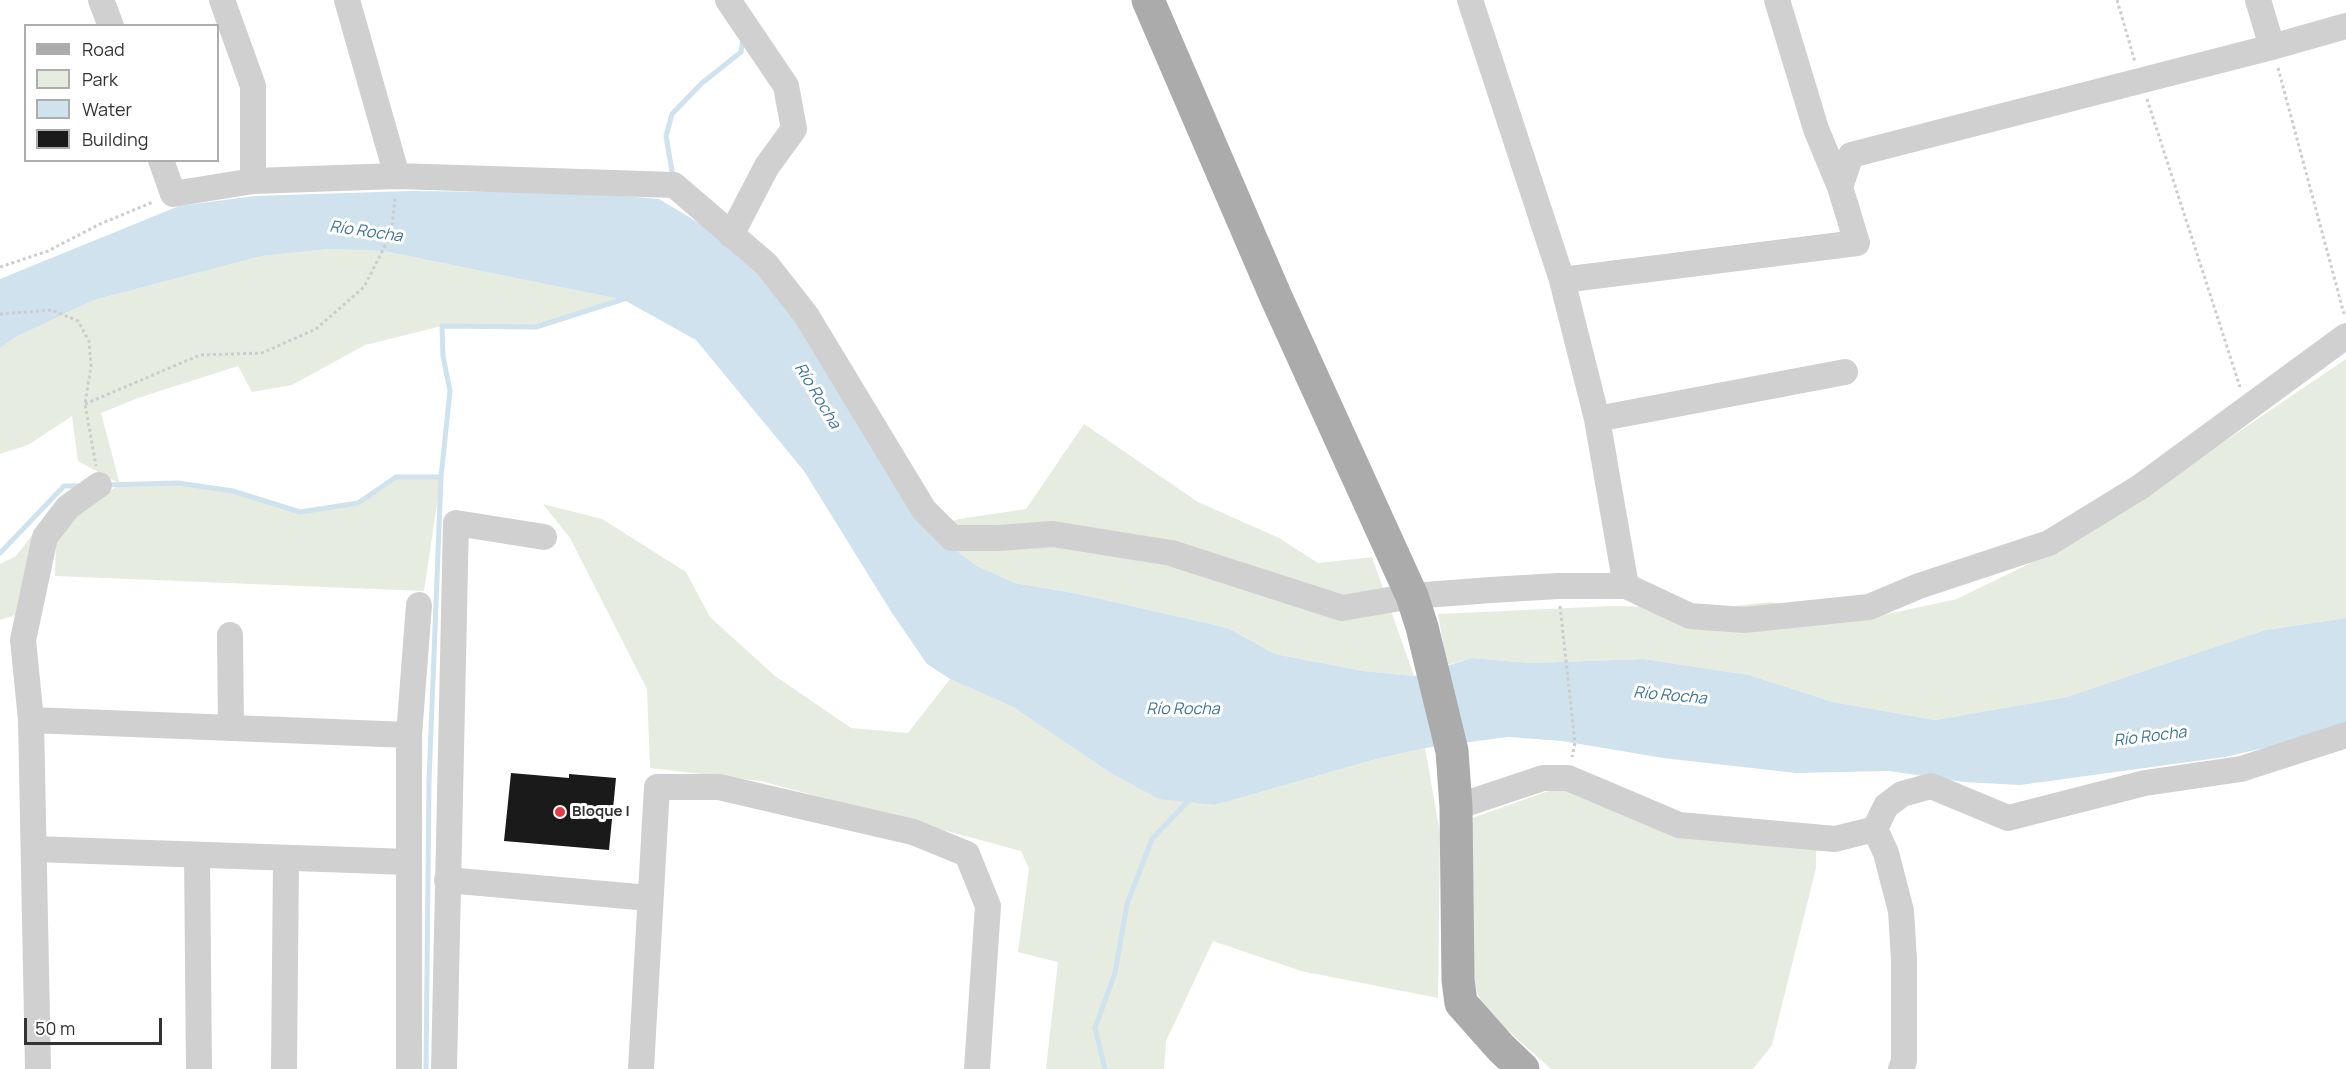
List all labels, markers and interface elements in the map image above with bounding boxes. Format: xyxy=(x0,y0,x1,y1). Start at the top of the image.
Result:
legend xyxy=(24,24,219,162)
text: Road xyxy=(82,37,125,61)
text: Park xyxy=(82,67,118,91)
text: Water xyxy=(82,97,132,121)
text: Building xyxy=(82,127,148,151)
water label: Río Rocha xyxy=(328,217,404,247)
water label: Río Rocha xyxy=(790,360,844,432)
water label: Río Rocha xyxy=(1633,683,1707,709)
water label: Río Rocha xyxy=(1146,700,1220,720)
water label: Río Rocha xyxy=(2112,723,2188,751)
place label: Bloque I xyxy=(572,803,630,821)
marker: Bloque I xyxy=(553,805,567,819)
scale bar xyxy=(27,1006,165,1044)
text: 50 m xyxy=(35,1016,75,1040)

